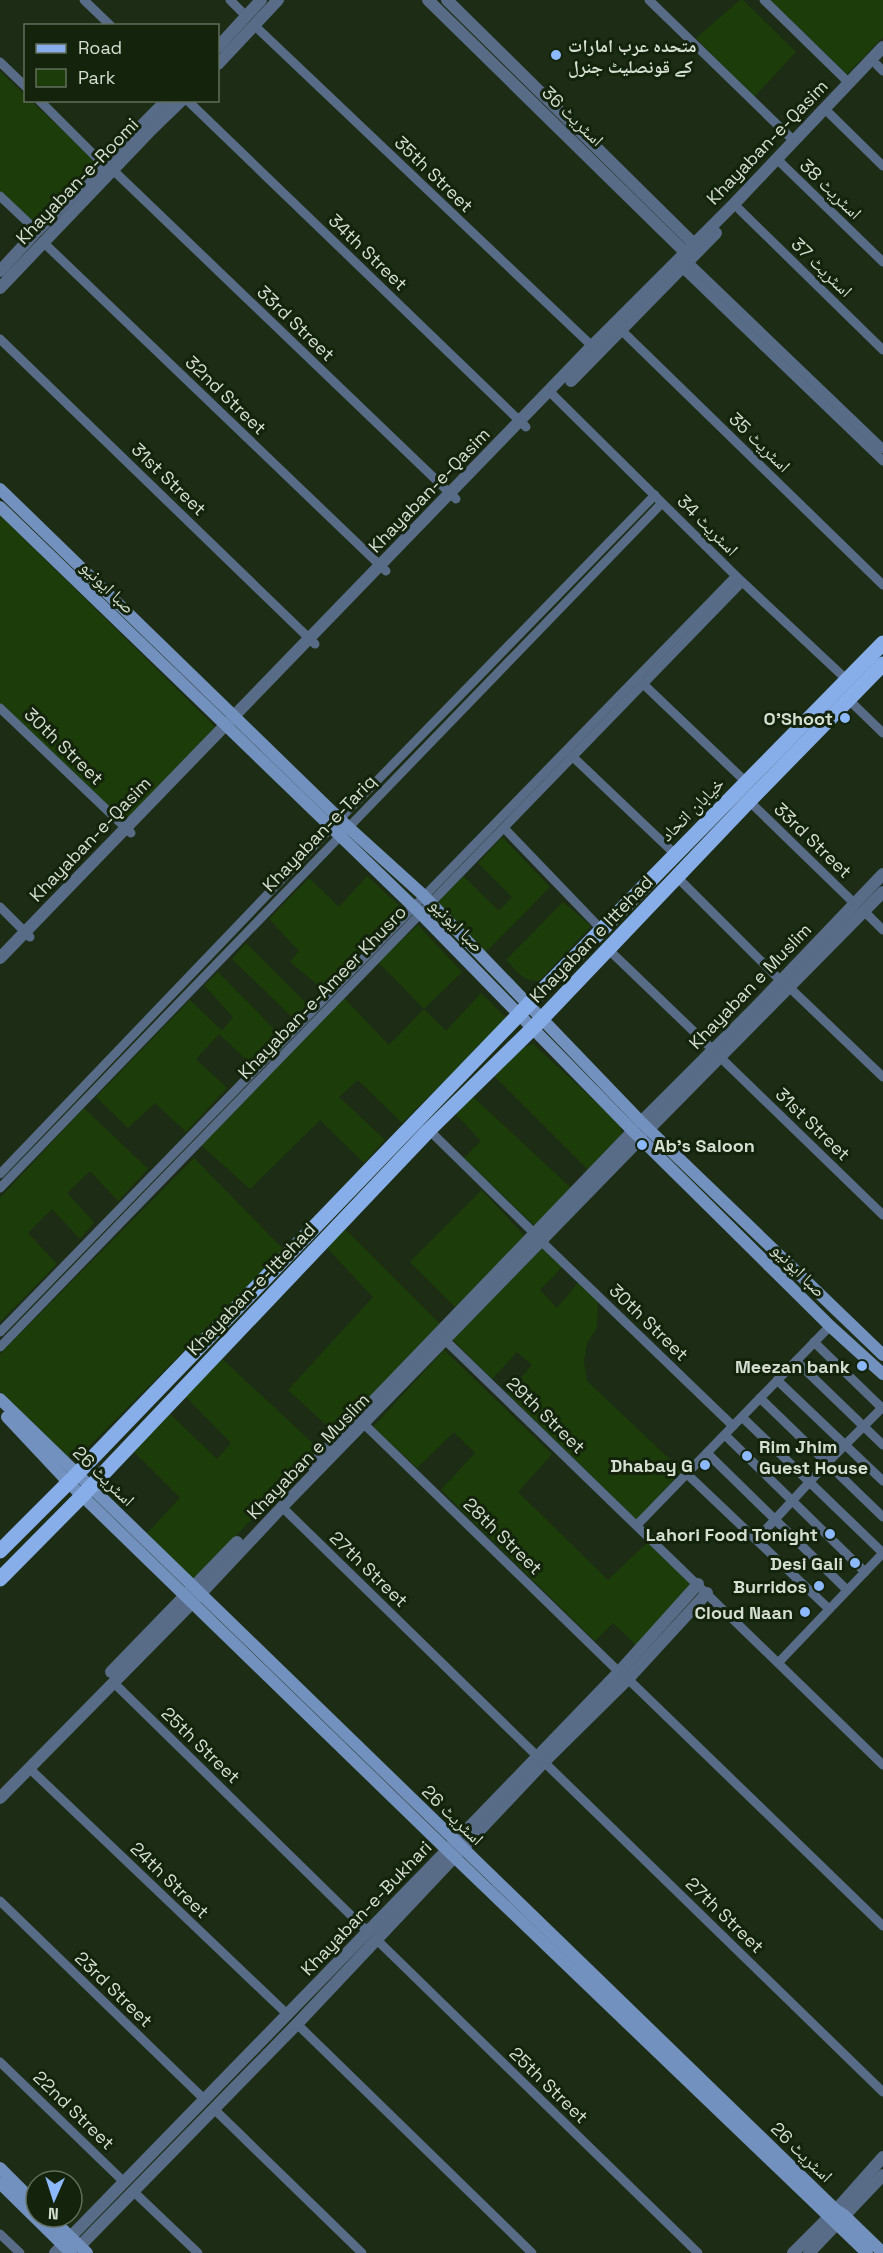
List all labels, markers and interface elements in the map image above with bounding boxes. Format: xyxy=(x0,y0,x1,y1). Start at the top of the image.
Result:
legend xyxy=(24,24,219,102)
place label: متحدہ عرب امارات کے قونصلیٹ جنرل xyxy=(568,34,696,78)
text: Road xyxy=(78,36,122,59)
marker: متحدہ عرب امارات کے قونصلیٹ جنرل xyxy=(549,48,563,62)
text: Park xyxy=(78,66,116,89)
street label: Khayaban-e-Qasim xyxy=(701,75,833,209)
street label: اسٹریٹ 36 xyxy=(537,81,609,151)
street label: Khayaban-e-Roomi xyxy=(11,113,143,249)
street label: 35th Street xyxy=(390,131,478,217)
street label: اسٹریٹ 38 xyxy=(795,154,867,224)
street label: 34th Street xyxy=(324,209,412,295)
street label: اسٹریٹ 37 xyxy=(787,232,857,302)
street label: 33rd Street xyxy=(252,280,340,366)
street label: 32nd Street xyxy=(181,351,271,439)
street label: اسٹریٹ 35 xyxy=(724,407,796,477)
street label: Khayaban-e-Qasim xyxy=(363,423,495,557)
street label: 31st Street xyxy=(127,438,211,520)
street label: اسٹریٹ 34 xyxy=(672,489,744,561)
street label: صبا ایونیو xyxy=(76,555,140,619)
street label: 30th Street xyxy=(20,703,108,789)
place label: O'Shoot xyxy=(764,707,833,730)
marker: O'Shoot xyxy=(838,711,852,725)
street label: Khayaban-e-Tariq xyxy=(257,770,381,896)
street label: Khayaban-e-Qasim xyxy=(24,772,156,906)
street label: خیابان اتحاد xyxy=(655,772,729,846)
street label: 33rd Street xyxy=(769,797,857,883)
street label: Khayaban e Ittehad xyxy=(524,870,658,1008)
street label: صبا ایونیو xyxy=(425,893,489,957)
street label: Khayaban-e-Ameer Khusro xyxy=(233,900,411,1084)
street label: Khayaban e Muslim xyxy=(684,918,816,1054)
street label: 31st Street xyxy=(771,1083,855,1165)
place label: Ab's Saloon xyxy=(654,1134,755,1157)
marker: Ab's Saloon xyxy=(635,1138,649,1152)
street label: Khayaban-e-Ittehad xyxy=(182,1218,320,1360)
street label: صبا ایونیو xyxy=(767,1238,831,1302)
street label: 30th Street xyxy=(605,1279,693,1365)
place label: Meezan bank xyxy=(735,1355,850,1378)
marker: Meezan bank xyxy=(855,1359,869,1373)
street label: 29th Street xyxy=(502,1372,590,1458)
street label: Khayaban e Muslim xyxy=(242,1388,374,1524)
place label: Rim Jhim Guest House xyxy=(759,1435,868,1479)
street label: اسٹریٹ 26 xyxy=(68,1441,140,1511)
marker: Rim Jhim Guest House xyxy=(740,1449,754,1463)
place label: Dhabay G xyxy=(610,1454,693,1477)
marker: Dhabay G xyxy=(698,1458,712,1472)
street label: 28th Street xyxy=(459,1493,547,1579)
place label: Lahori Food Tonight xyxy=(646,1523,818,1546)
street label: 27th Street xyxy=(325,1526,413,1612)
marker: Lahori Food Tonight xyxy=(823,1527,837,1541)
place label: Desi Gali xyxy=(770,1552,843,1575)
marker: Desi Gali xyxy=(848,1556,862,1570)
place label: Burridos xyxy=(733,1575,807,1598)
marker: Burridos xyxy=(812,1579,826,1593)
place label: Cloud Naan xyxy=(695,1601,793,1624)
marker: Cloud Naan xyxy=(798,1605,812,1619)
street label: 25th Street xyxy=(157,1702,245,1788)
street label: اسٹریٹ 26 xyxy=(417,1780,489,1850)
street label: Khayaban-e-Bukhari xyxy=(296,1836,436,1980)
street label: 24th Street xyxy=(126,1837,214,1923)
street label: 27th Street xyxy=(681,1872,769,1958)
street label: 23rd Street xyxy=(70,1946,158,2032)
street label: 25th Street xyxy=(505,2042,593,2128)
street label: 22nd Street xyxy=(29,2066,119,2154)
street label: اسٹریٹ 26 xyxy=(766,2117,838,2187)
north arrow xyxy=(24,2169,84,2229)
text: N xyxy=(47,2203,59,2224)

